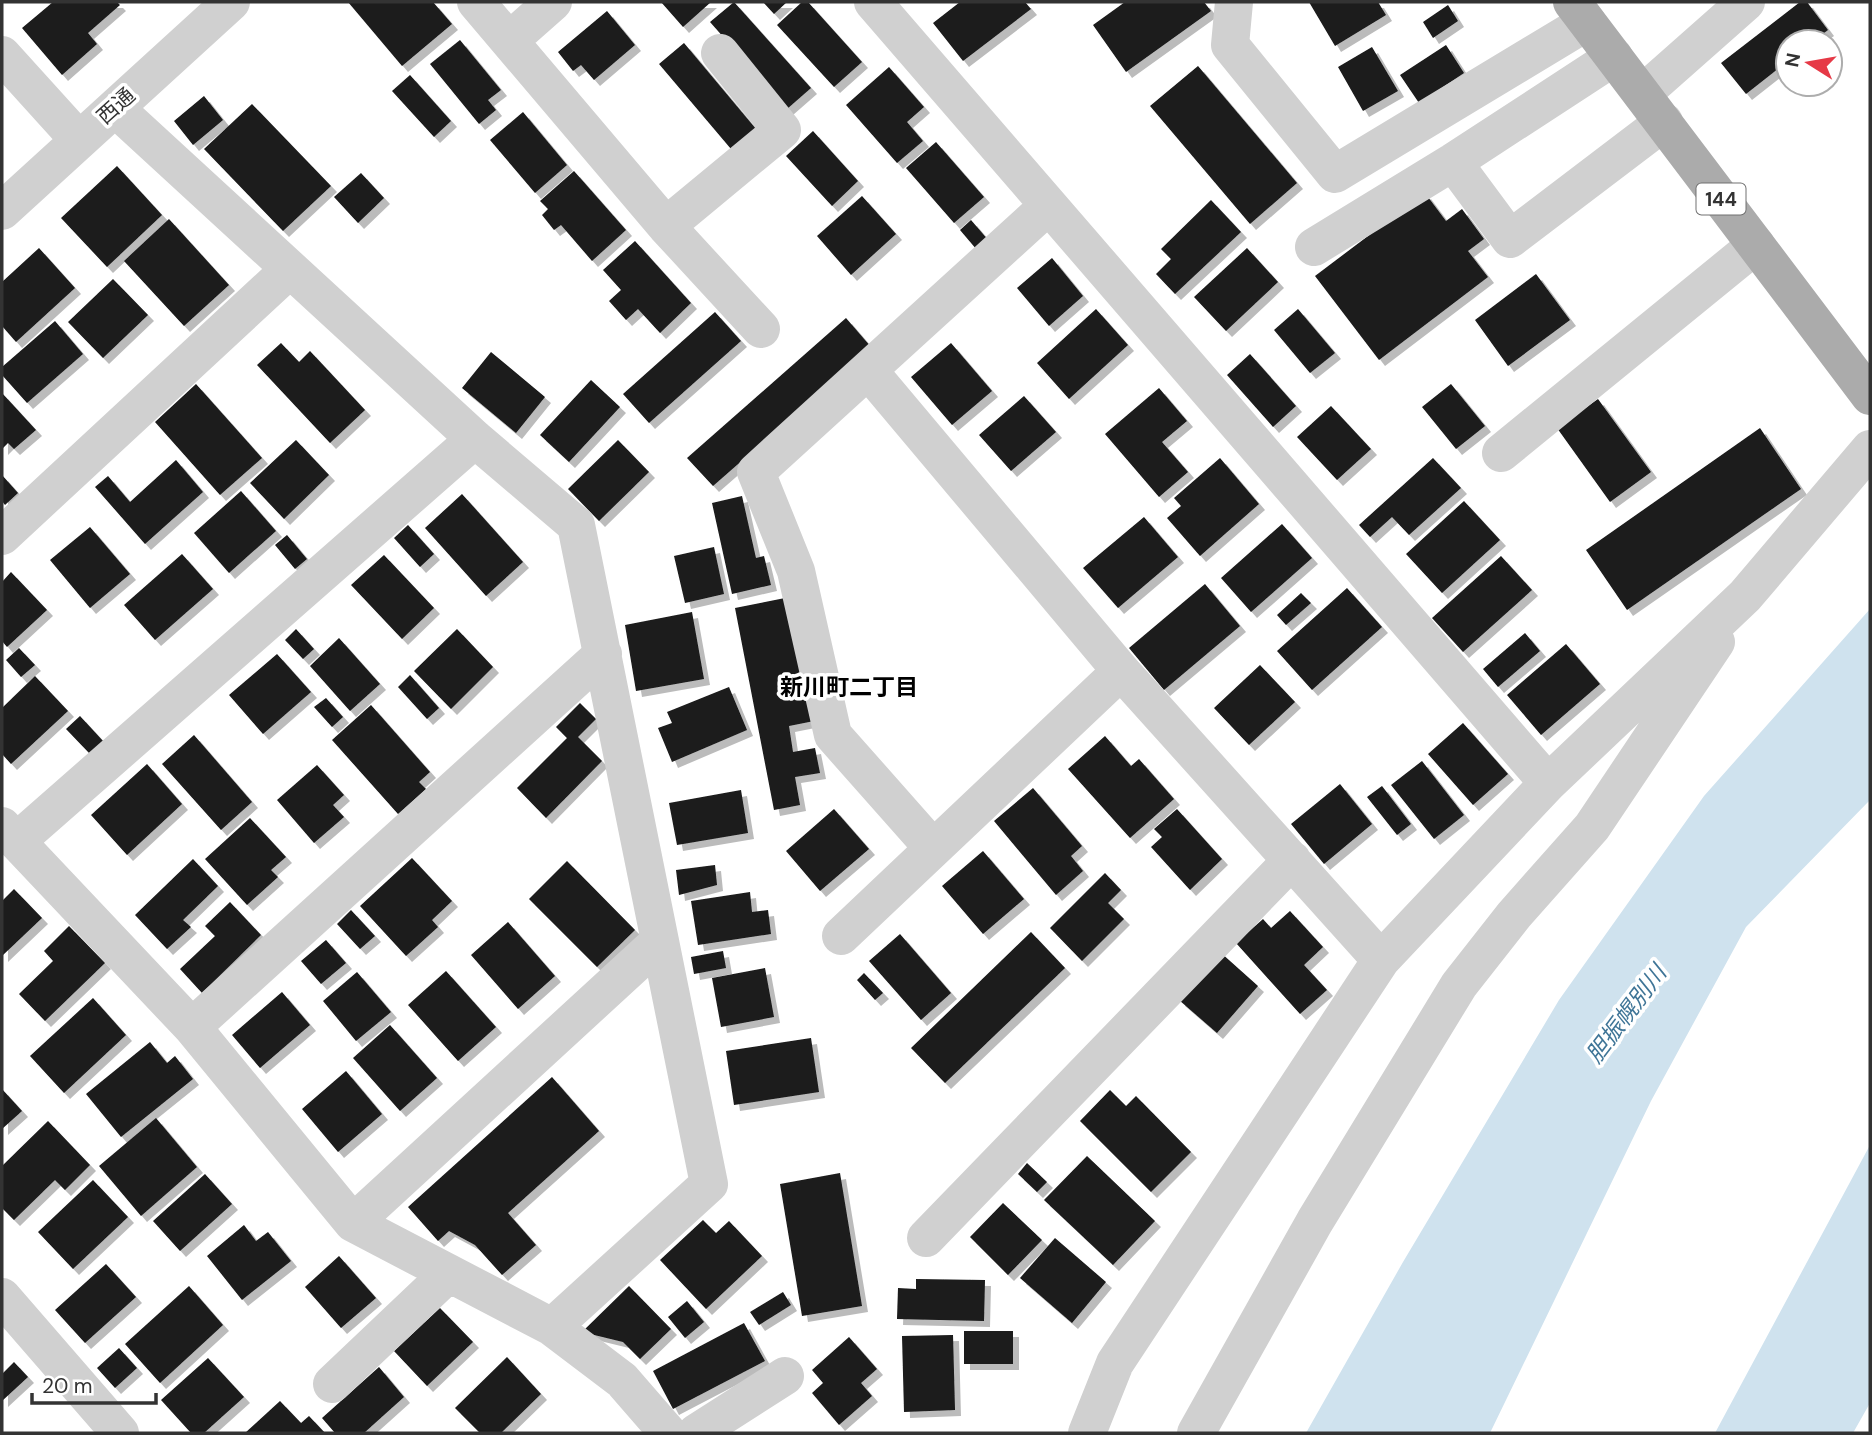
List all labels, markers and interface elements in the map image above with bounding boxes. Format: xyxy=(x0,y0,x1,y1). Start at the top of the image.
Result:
north arrow xyxy=(1774,28,1844,98)
text: N xyxy=(1779,51,1806,69)
street label: 西通 xyxy=(91,82,141,130)
road number: 144 xyxy=(1696,183,1746,214)
district label: 新川町二丁目 xyxy=(780,672,918,702)
water label: 胆振幌別川 xyxy=(1579,957,1674,1069)
scale bar xyxy=(32,1362,156,1406)
text: 20 m xyxy=(42,1372,93,1400)

